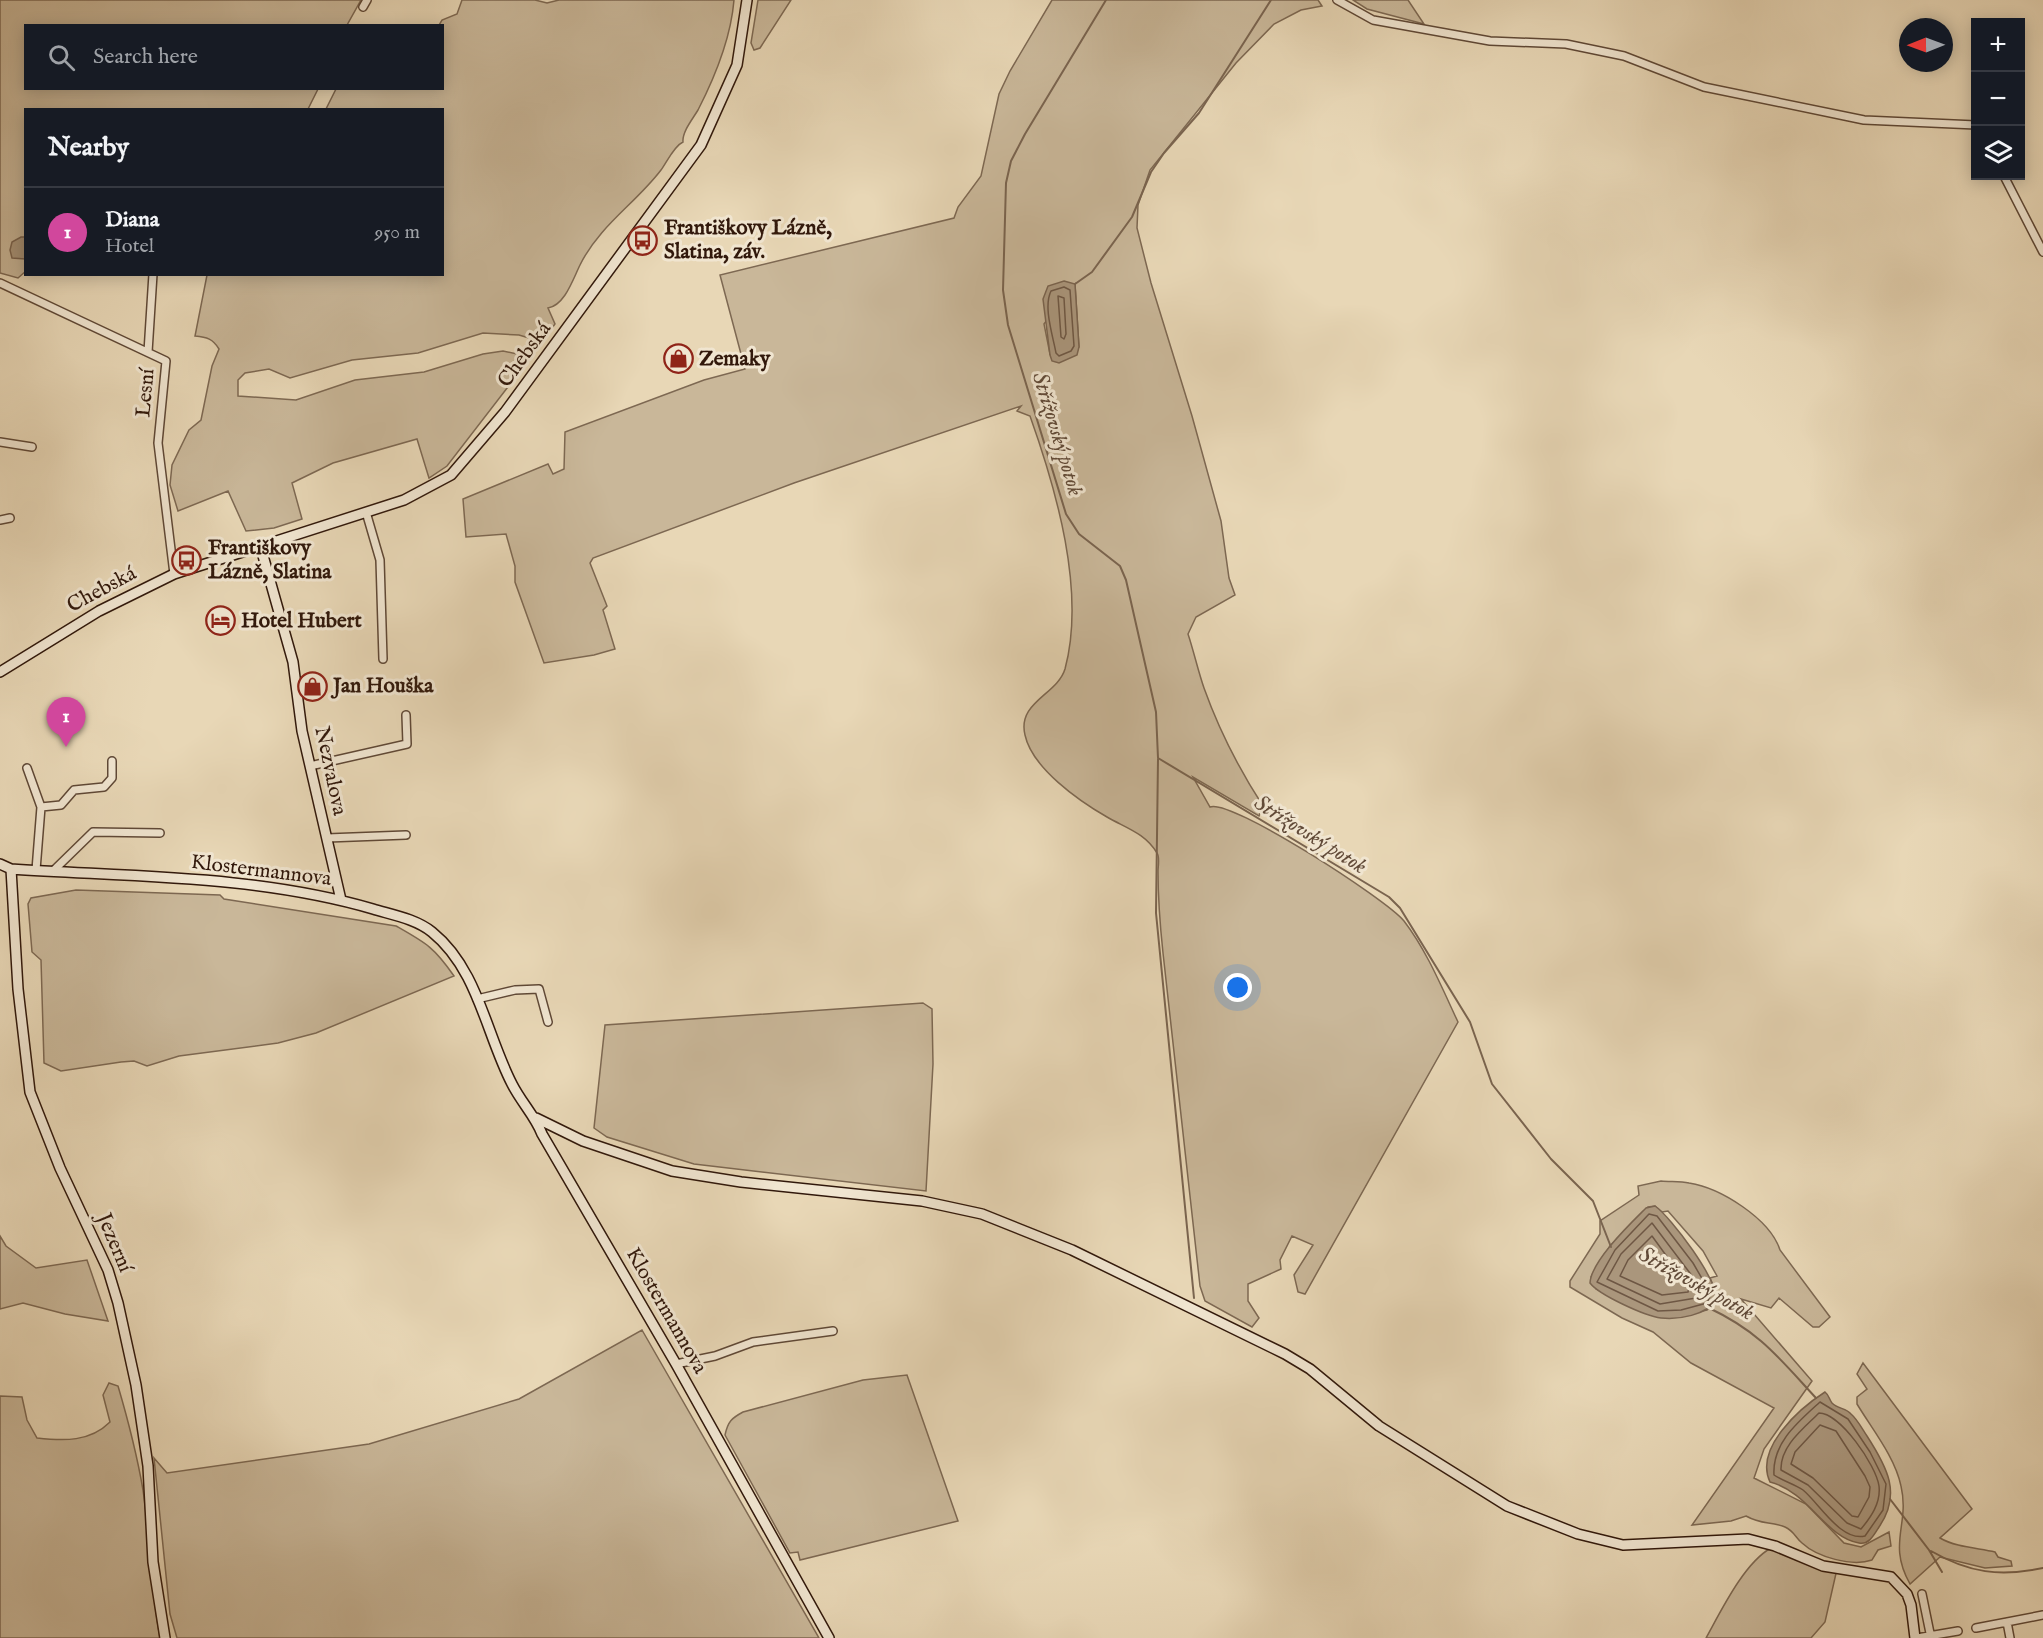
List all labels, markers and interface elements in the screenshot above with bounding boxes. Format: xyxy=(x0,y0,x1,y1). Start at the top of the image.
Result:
north arrow xyxy=(1899,18,1953,72)
map controls xyxy=(1971,18,2025,180)
button: + xyxy=(1971,18,2025,72)
search box xyxy=(24,24,444,90)
icon: search xyxy=(45,41,78,74)
text: Search here xyxy=(93,43,198,71)
button: − xyxy=(1971,72,2025,126)
button: layers xyxy=(1971,126,2025,180)
text: Nearby xyxy=(48,131,129,164)
text: Diana xyxy=(105,206,159,234)
place label: Františkovy Lázně, Slatina, záv. xyxy=(664,215,832,266)
text: 1 xyxy=(64,220,71,245)
text: 950 m xyxy=(374,220,420,245)
bus stop icon: Františkovy Lázně, Slatina, záv. xyxy=(627,224,659,256)
text: Hotel xyxy=(105,234,154,259)
street label: Chebská xyxy=(492,316,558,393)
shop icon: Zemaky xyxy=(662,343,694,375)
place label: Zemaky xyxy=(699,346,771,373)
street label: Lesní xyxy=(130,366,162,419)
water label: Střížovský potok xyxy=(1025,369,1089,499)
place label: Františkovy Lázně, Slatina xyxy=(208,535,332,586)
bus stop icon: Františkovy Lázně, Slatina xyxy=(171,544,203,576)
street label: Chebská xyxy=(63,560,142,619)
hotel icon: Hotel Hubert xyxy=(204,605,236,637)
place label: Hotel Hubert xyxy=(241,608,362,635)
shop icon: Jan Houška xyxy=(296,670,328,702)
place label: Jan Houška xyxy=(330,673,434,700)
pin: 1 xyxy=(46,698,86,747)
street label: Nezvalova xyxy=(307,724,353,819)
water label: Střížovský potok xyxy=(1248,789,1372,881)
street label: Klostermannova xyxy=(189,849,334,893)
your location xyxy=(1223,973,1252,1002)
street label: Jezerní xyxy=(89,1208,139,1278)
water label: Střížovský potok xyxy=(1633,1241,1759,1327)
street label: Klostermannova xyxy=(619,1243,713,1380)

